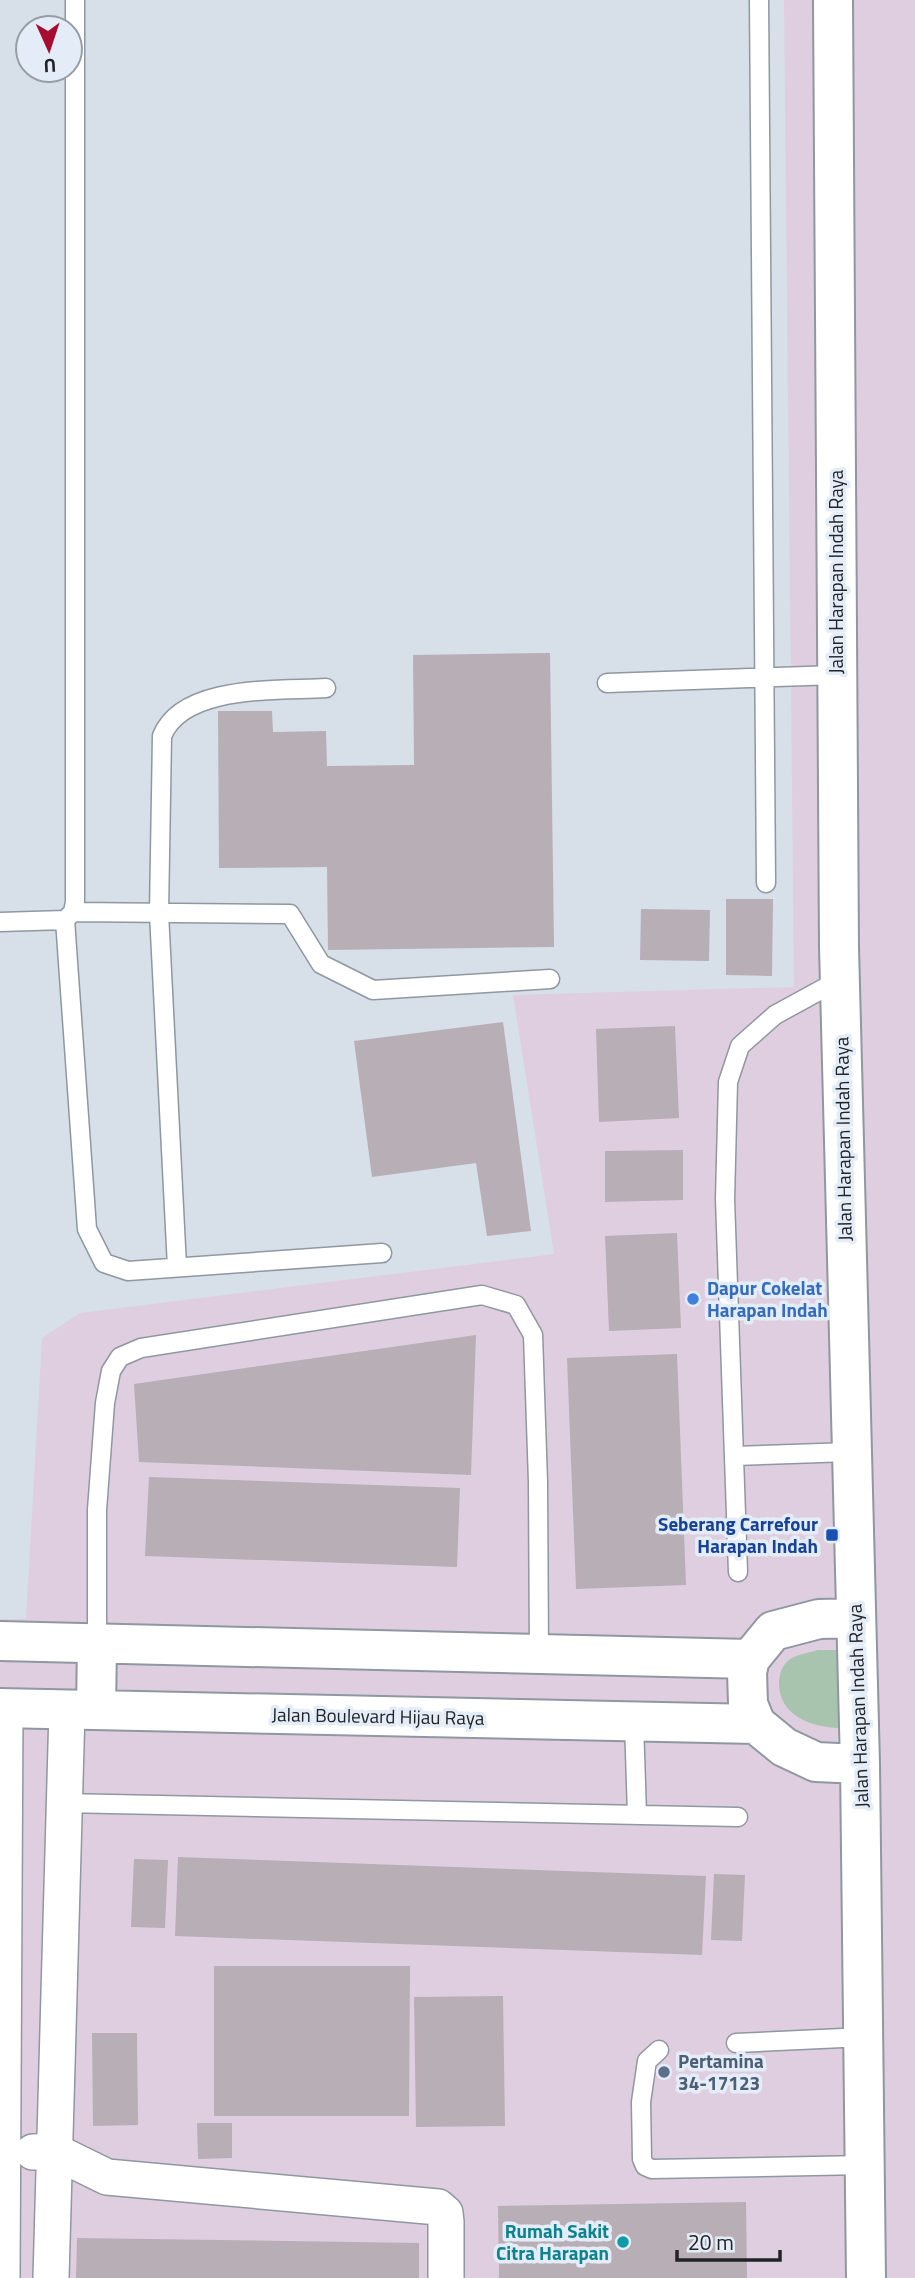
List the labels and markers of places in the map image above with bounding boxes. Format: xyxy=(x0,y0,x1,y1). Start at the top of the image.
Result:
place label: Dapur Cokelat Harapan Indah xyxy=(707,1273,828,1324)
marker: Dapur Cokelat Harapan Indah xyxy=(685,1291,701,1307)
place label: Seberang Carrefour Harapan Indah xyxy=(658,1509,818,1560)
marker: Seberang Carrefour Harapan Indah xyxy=(824,1527,840,1543)
place label: Pertamina 34-17123 xyxy=(678,2046,764,2097)
marker: Pertamina 34-17123 xyxy=(656,2064,672,2080)
place label: Rumah Sakit Citra Harapan xyxy=(496,2216,609,2267)
marker: Rumah Sakit Citra Harapan xyxy=(615,2234,631,2250)

